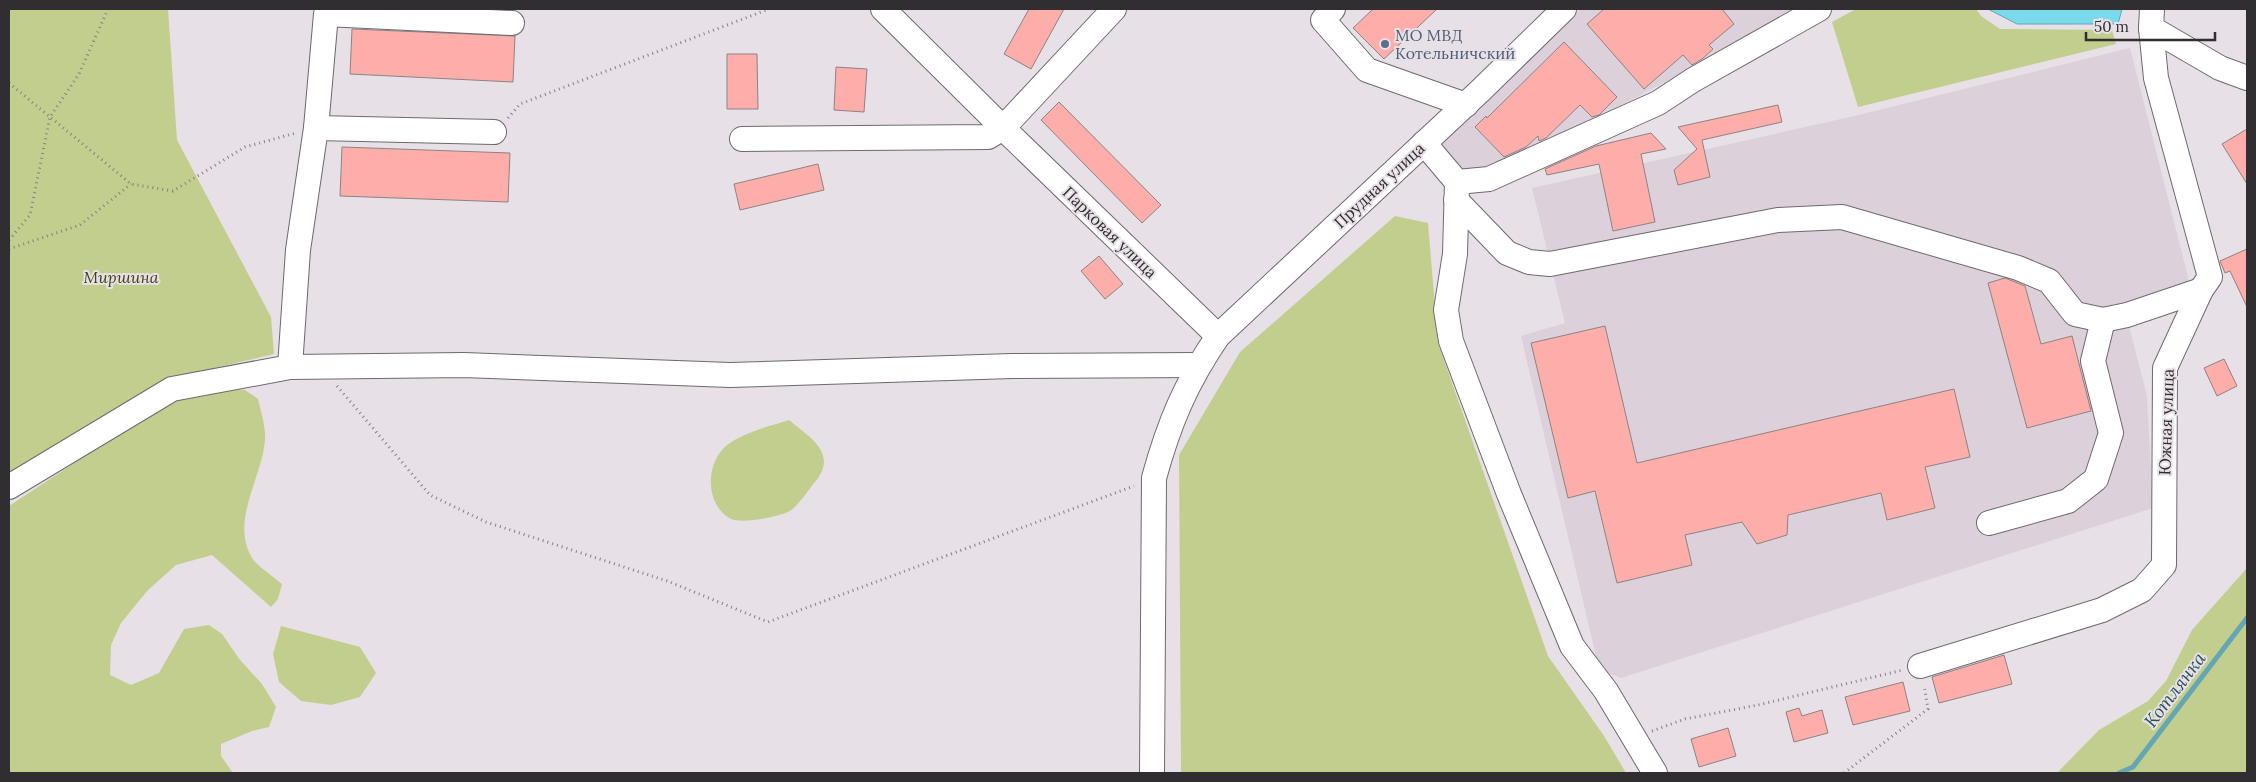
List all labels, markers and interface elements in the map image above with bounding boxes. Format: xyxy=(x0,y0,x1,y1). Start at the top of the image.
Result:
scale bar xyxy=(2086,10,2215,42)
text: 50 m xyxy=(2094,17,2129,36)
place label: МО МВД Котельничский xyxy=(1395,25,1515,63)
marker: МО МВД Котельничский xyxy=(1379,38,1391,50)
street label: Прудная улица xyxy=(1330,138,1428,232)
street label: Парковая улица xyxy=(1059,182,1161,282)
park label: Миршина xyxy=(83,267,159,287)
street label: Южная улица xyxy=(2154,368,2178,476)
water label: Котлянка xyxy=(2139,647,2210,732)

